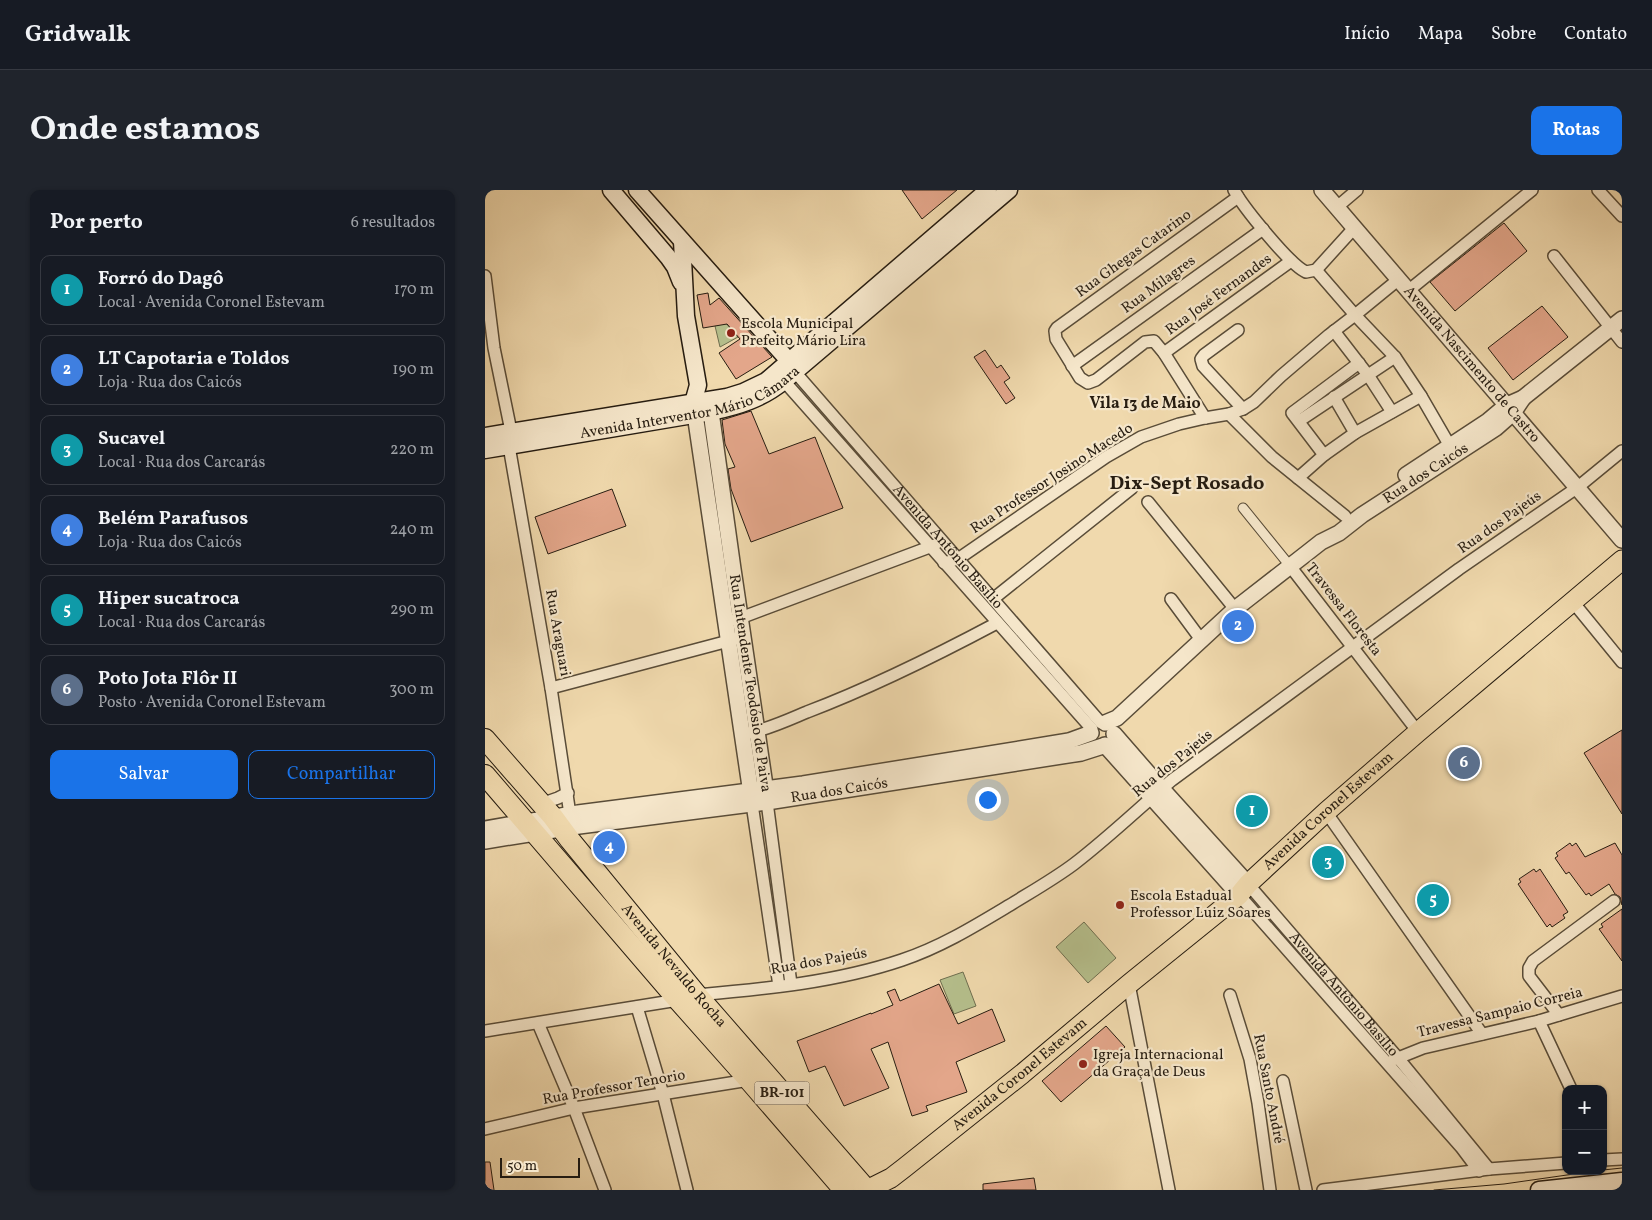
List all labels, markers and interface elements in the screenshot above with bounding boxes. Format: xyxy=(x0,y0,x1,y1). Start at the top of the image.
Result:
text: Gridwalk xyxy=(25,18,131,52)
text: Início xyxy=(1344,22,1390,47)
text: Mapa xyxy=(1418,22,1463,47)
text: Sobre xyxy=(1491,22,1536,47)
text: Contato xyxy=(1564,22,1627,47)
text: Onde estamos xyxy=(30,106,260,154)
button: Rotas xyxy=(1531,106,1622,155)
street label: Rua Ghegas Catarino xyxy=(1072,205,1196,303)
text: Por perto xyxy=(50,208,143,237)
text: 6 resultados xyxy=(351,212,435,234)
street label: Rua José Fernandes xyxy=(1161,249,1277,341)
street label: Rua Milagres xyxy=(1118,251,1200,319)
text: Forró do Dagô xyxy=(98,266,224,292)
text: 1 xyxy=(64,279,70,301)
text: 170 m xyxy=(394,279,434,301)
street label: Avenida Nascimento de Castro xyxy=(1398,282,1545,448)
text: Local · Avenida Coronel Estevam xyxy=(98,292,325,314)
place label: Escola Municipal Prefeito Mário Lira xyxy=(741,314,866,352)
marker: Escola Municipal Prefeito Mário Lira xyxy=(725,327,737,339)
text: LT Capotaria e Toldos xyxy=(98,346,290,372)
text: 2 xyxy=(63,359,71,381)
text: 190 m xyxy=(392,359,434,381)
street label: Avenida Interventor Mário Câmara xyxy=(578,361,805,444)
text: Loja · Rua dos Caicós xyxy=(98,372,242,394)
district label: Vila 13 de Maio xyxy=(1089,393,1201,415)
street label: Rua Professor Josino Macedo xyxy=(967,418,1137,540)
text: Sucavel xyxy=(98,426,165,452)
street label: Rua dos Caicós xyxy=(1379,438,1473,509)
text: 3 xyxy=(63,439,71,461)
text: 220 m xyxy=(390,439,434,461)
text: Local · Rua dos Carcarás xyxy=(98,452,265,474)
district label: Dix-Sept Rosado xyxy=(1109,470,1265,498)
street label: Avenida Antônio Basílio xyxy=(887,480,1008,614)
street label: Rua dos Pajeús xyxy=(1454,486,1546,560)
text: Belém Parafusos xyxy=(98,506,248,532)
text: 4 xyxy=(62,519,72,541)
text: 240 m xyxy=(390,519,434,541)
text: Loja · Rua dos Caicós xyxy=(98,532,242,554)
street label: Travessa Floresta xyxy=(1300,559,1386,661)
street label: Rua Intendente Teodósio de Paiva xyxy=(723,573,776,794)
text: Hiper sucatroca xyxy=(98,586,240,612)
street label: Rua Araguari xyxy=(539,588,575,678)
text: 5 xyxy=(63,599,71,621)
text: 290 m xyxy=(390,599,434,621)
pin: 2 xyxy=(1222,607,1254,645)
text: Local · Rua dos Carcarás xyxy=(98,612,265,634)
text: Poto Jota Flôr II xyxy=(98,666,237,692)
text: 6 xyxy=(63,679,71,701)
text: 300 m xyxy=(389,679,434,701)
text: Posto · Avenida Coronel Estevam xyxy=(98,692,326,714)
street label: Rua dos Pajeús xyxy=(1129,725,1217,803)
pin: 6 xyxy=(1448,744,1480,782)
street label: Avenida Coronel Estevam xyxy=(1258,747,1398,875)
button: Salvar xyxy=(50,750,238,799)
button: Compartilhar xyxy=(248,750,435,799)
street label: Rua dos Caicós xyxy=(789,773,889,809)
your location xyxy=(975,787,1001,813)
pin: 1 xyxy=(1236,792,1268,830)
pin: 4 xyxy=(593,828,625,866)
pin: 3 xyxy=(1312,843,1344,881)
pin: 5 xyxy=(1417,881,1449,919)
place label: Escola Estadual Professor Luiz Soares xyxy=(1130,886,1271,924)
street label: Avenida Nevaldo Rocha xyxy=(616,899,731,1032)
marker: Escola Estadual Professor Luiz Soares xyxy=(1114,899,1126,911)
street label: Avenida Antônio Basílio xyxy=(1283,928,1403,1062)
street label: Rua dos Pajeús xyxy=(769,943,869,981)
street label: Travessa Sampaio Correia xyxy=(1415,982,1585,1044)
street label: Avenida Coronel Estevam xyxy=(948,1013,1092,1136)
street label: Rua Santo André xyxy=(1247,1032,1289,1146)
place label: Igreja Internacional da Graça de Deus xyxy=(1093,1045,1223,1083)
marker: Igreja Internacional da Graça de Deus xyxy=(1077,1058,1089,1070)
street label: Rua Professor Tenorio xyxy=(541,1065,687,1111)
road number: BR-101 xyxy=(755,1081,809,1104)
map controls xyxy=(1562,1085,1607,1175)
button: + xyxy=(1562,1085,1607,1130)
button: − xyxy=(1562,1130,1607,1175)
scale bar xyxy=(500,1155,580,1178)
text: 50 m xyxy=(507,1157,537,1176)

